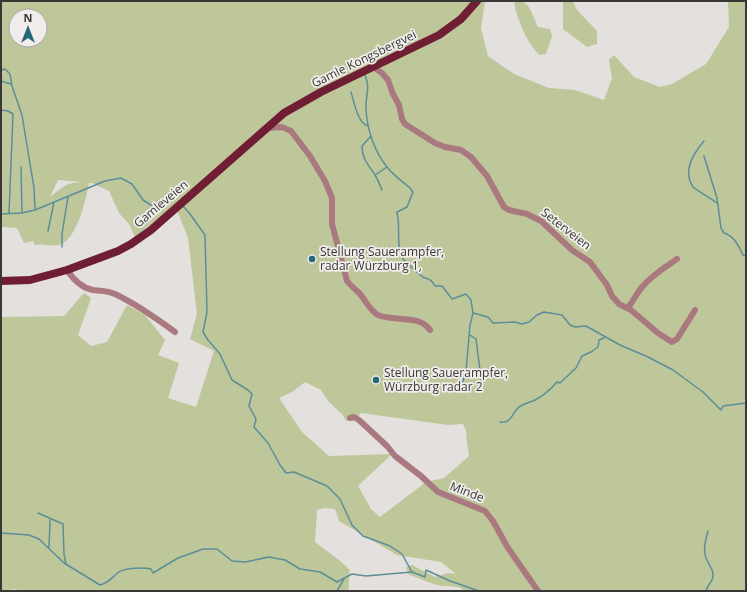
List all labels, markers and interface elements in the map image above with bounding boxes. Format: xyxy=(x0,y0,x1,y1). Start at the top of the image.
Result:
north arrow xyxy=(8,8,48,48)
text: N xyxy=(24,10,32,25)
street label: Gamle Kongsbergvei xyxy=(308,26,419,91)
street label: Gamleveien xyxy=(130,176,191,231)
street label: Seterveien xyxy=(538,204,595,253)
place label: Stellung Sauerampfer, radar Würzburg 1, xyxy=(320,243,444,274)
marker: Stellung Sauerampfer, radar Würzburg 1, xyxy=(307,254,317,264)
place label: Stellung Sauerampfer, Würzburg radar 2 xyxy=(384,364,508,395)
marker: Stellung Sauerampfer, Würzburg radar 2 xyxy=(371,375,381,385)
street label: Minde xyxy=(448,477,487,506)

